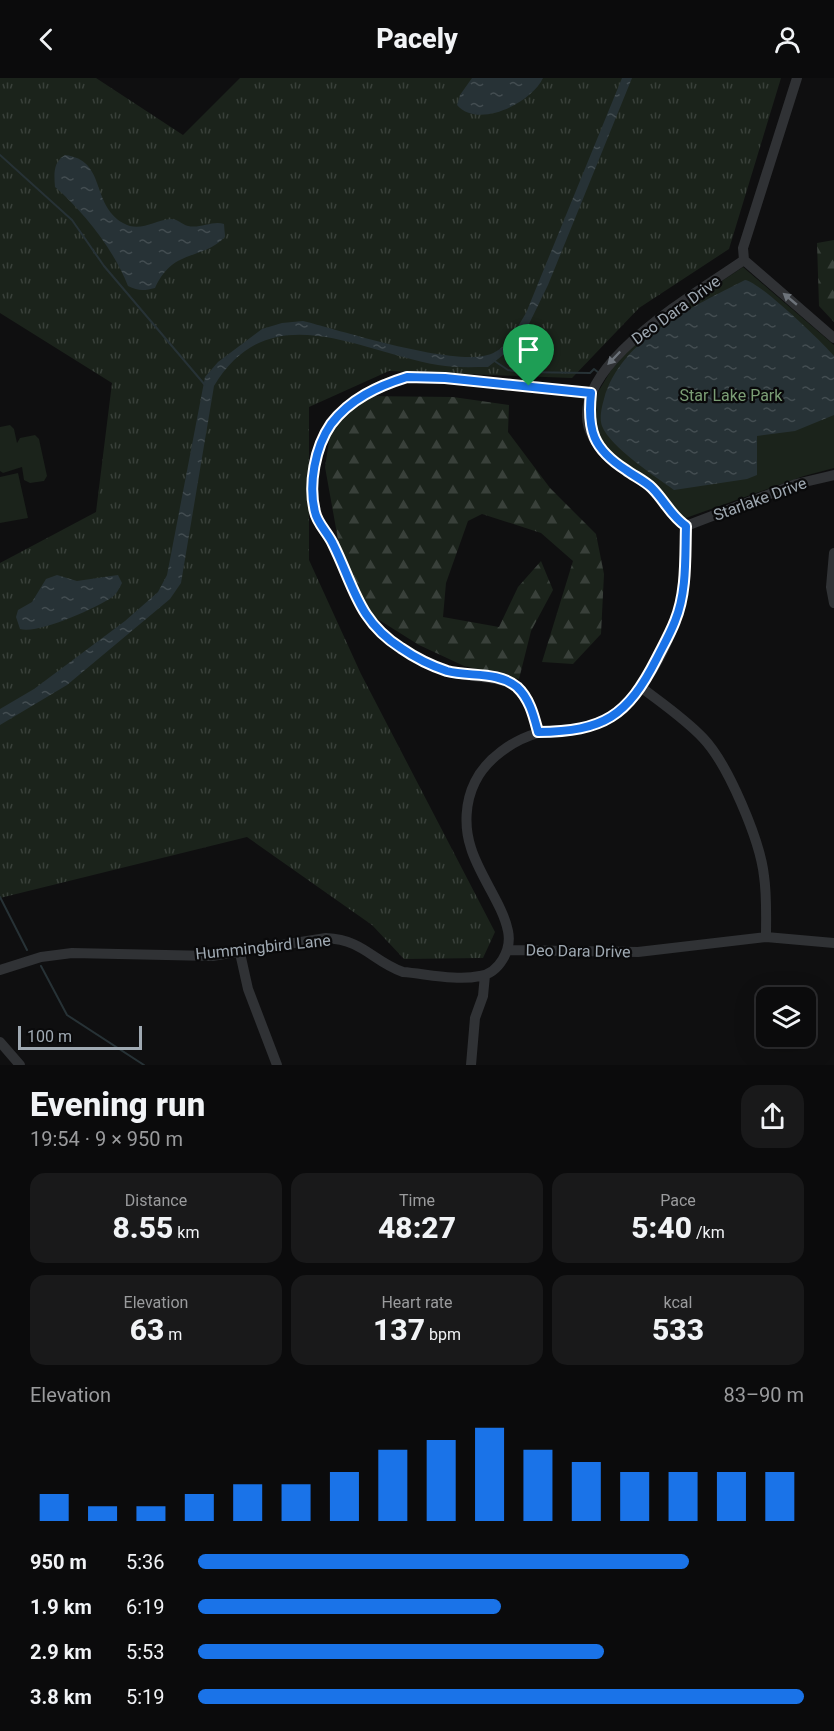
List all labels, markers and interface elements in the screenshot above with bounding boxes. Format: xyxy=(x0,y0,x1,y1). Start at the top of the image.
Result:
icon: back xyxy=(30,23,63,56)
text: Pacely xyxy=(376,23,458,55)
icon: person xyxy=(771,23,804,56)
street label: Deo Dara Drive xyxy=(628,271,724,349)
one-way arrow xyxy=(783,293,798,306)
pin xyxy=(503,324,554,386)
icon: arrive xyxy=(512,333,545,366)
one-way arrow xyxy=(607,351,621,366)
park label: Star Lake Park xyxy=(680,386,783,405)
street label: Starlake Drive xyxy=(711,473,809,525)
street label: Hummingbird Lane xyxy=(194,930,332,964)
street label: Deo Dara Drive xyxy=(525,941,631,961)
map controls xyxy=(756,987,816,1047)
button: layers xyxy=(756,987,816,1047)
scale bar xyxy=(18,1023,142,1050)
text: 100 m xyxy=(27,1027,72,1046)
text: Evening run xyxy=(30,1085,205,1124)
button: share xyxy=(741,1085,804,1148)
text: 19:54 · 9 × 950 m xyxy=(30,1127,183,1151)
text: Distance xyxy=(125,1191,187,1210)
text: Time xyxy=(399,1191,435,1210)
text: Pace xyxy=(660,1191,696,1210)
text: 8.55 xyxy=(113,1210,173,1245)
text: 48:27 xyxy=(378,1210,456,1245)
text: 5:40 xyxy=(631,1210,692,1245)
text: km xyxy=(173,1223,199,1242)
text: /km xyxy=(692,1223,725,1242)
text: Elevation xyxy=(124,1293,188,1312)
text: Heart rate xyxy=(381,1293,453,1312)
text: kcal xyxy=(664,1293,692,1312)
text: 63 xyxy=(130,1312,164,1347)
text: 137 xyxy=(373,1312,425,1347)
text: 533 xyxy=(652,1312,704,1347)
text: m xyxy=(164,1325,182,1344)
text: bpm xyxy=(425,1325,461,1344)
text: Elevation xyxy=(30,1383,111,1407)
text: 83–90 m xyxy=(723,1383,804,1407)
text: 950 m xyxy=(30,1550,87,1574)
text: 5:36 xyxy=(126,1550,165,1574)
text: 1.9 km xyxy=(30,1595,92,1619)
text: 6:19 xyxy=(126,1595,165,1619)
text: 2.9 km xyxy=(30,1640,92,1664)
text: 5:53 xyxy=(126,1640,165,1664)
text: 3.8 km xyxy=(30,1685,92,1709)
text: 5:19 xyxy=(126,1685,165,1709)

